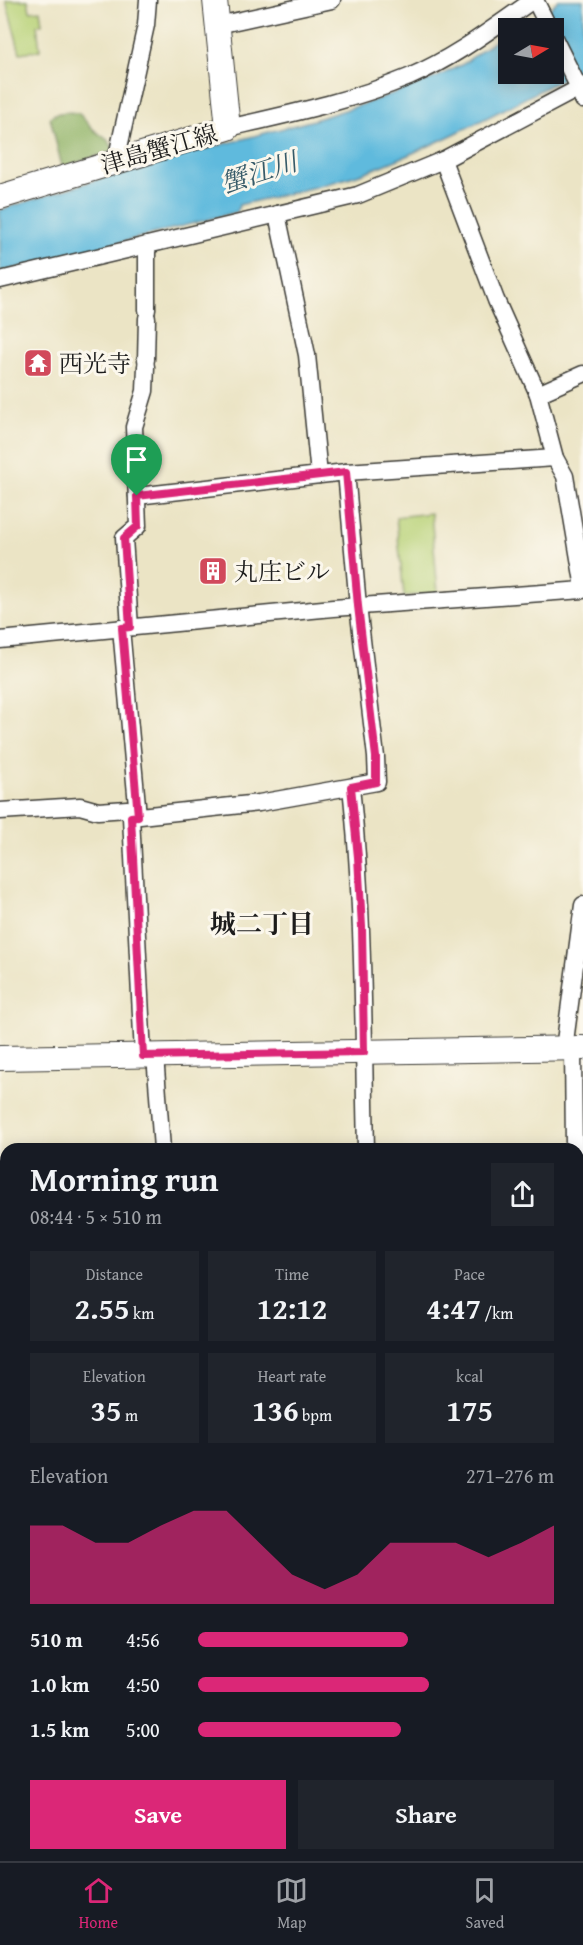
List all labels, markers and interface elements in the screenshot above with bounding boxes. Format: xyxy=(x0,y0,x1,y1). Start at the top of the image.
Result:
north arrow xyxy=(498,18,564,84)
map controls xyxy=(498,18,564,84)
street label: 津島蟹江線 xyxy=(97,116,221,182)
water label: 蟹江川 xyxy=(216,140,305,203)
place label: 西光寺 xyxy=(59,346,131,381)
temple icon: 西光寺 xyxy=(22,347,54,379)
pin xyxy=(111,434,162,496)
icon: arrive xyxy=(120,443,153,476)
place label: 丸庄ビル xyxy=(234,554,330,589)
building icon: 丸庄ビル xyxy=(197,555,229,587)
district label: 城二丁目 xyxy=(210,904,314,943)
text: Morning run xyxy=(30,1155,219,1203)
button: share xyxy=(491,1163,554,1226)
text: 08:44 · 5 × 510 m xyxy=(30,1202,162,1231)
text: Distance xyxy=(86,1262,143,1286)
text: Time xyxy=(275,1262,309,1286)
text: Pace xyxy=(454,1262,485,1286)
text: 2.55 xyxy=(74,1286,130,1330)
text: 12:12 xyxy=(257,1286,327,1330)
text: 4:47 xyxy=(426,1286,481,1330)
text: km xyxy=(130,1301,154,1325)
text: /km xyxy=(481,1301,513,1325)
text: Elevation xyxy=(83,1364,146,1388)
text: Heart rate xyxy=(258,1364,326,1388)
text: kcal xyxy=(456,1364,483,1388)
text: 35 xyxy=(90,1388,122,1432)
text: 136 xyxy=(252,1388,299,1432)
text: 175 xyxy=(446,1388,493,1432)
text: m xyxy=(122,1403,138,1427)
text: bpm xyxy=(299,1403,332,1427)
text: Elevation xyxy=(30,1461,108,1490)
text: 271–276 m xyxy=(466,1461,554,1490)
text: 510 m xyxy=(30,1625,83,1654)
text: 4:56 xyxy=(126,1625,160,1654)
text: 1.0 km xyxy=(30,1670,89,1699)
text: 4:50 xyxy=(126,1670,160,1699)
text: 1.5 km xyxy=(30,1715,89,1744)
text: 5:00 xyxy=(126,1715,160,1744)
button: Save xyxy=(30,1780,286,1849)
button: Share xyxy=(298,1780,554,1849)
tab: Home xyxy=(79,1874,118,1934)
tab: Map xyxy=(275,1874,308,1934)
tab: Saved xyxy=(466,1874,504,1934)

